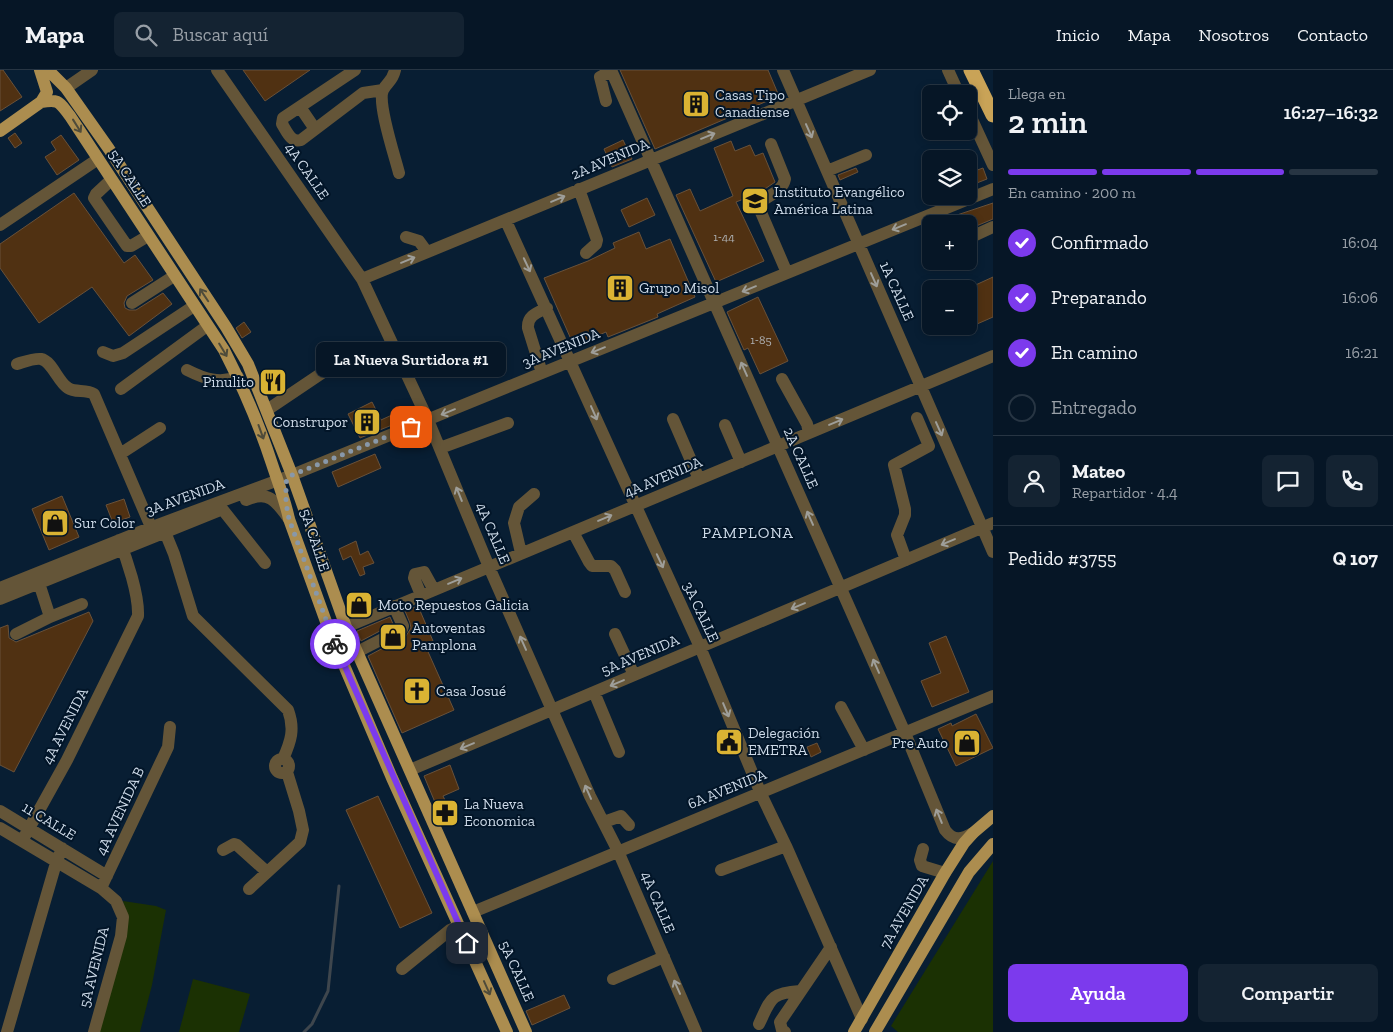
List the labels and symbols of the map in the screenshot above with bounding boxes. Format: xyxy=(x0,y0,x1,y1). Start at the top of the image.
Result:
place label: Casas Tipo Canadiense xyxy=(715,86,789,121)
building icon: Casas Tipo Canadiense xyxy=(681,89,711,119)
one-way arrow xyxy=(72,119,82,133)
one-way arrow xyxy=(805,123,815,138)
one-way arrow xyxy=(700,131,715,140)
street label: 2A AVENIDA xyxy=(568,134,652,183)
street label: 4A CALLE xyxy=(281,139,333,203)
street label: 5A CALLE xyxy=(105,146,155,210)
place label: Instituto Evangélico América Latina xyxy=(774,183,905,218)
school or university icon: Instituto Evangélico América Latina xyxy=(740,186,770,216)
one-way arrow xyxy=(550,193,565,203)
one-way arrow xyxy=(892,223,907,232)
house number: 1-44 xyxy=(713,230,735,244)
one-way arrow xyxy=(400,255,415,265)
one-way arrow xyxy=(522,257,532,272)
street label: 1A CALLE xyxy=(876,259,918,324)
one-way arrow xyxy=(870,272,880,287)
building icon: Grupo Misol xyxy=(605,273,635,303)
place label: Grupo Misol xyxy=(639,279,719,297)
one-way arrow xyxy=(742,284,757,294)
one-way arrow xyxy=(199,288,209,302)
street label: 3A AVENIDA xyxy=(519,324,603,372)
house number: 1-85 xyxy=(750,333,772,347)
callout: La Nueva Surtidora #1 xyxy=(316,342,506,377)
one-way arrow xyxy=(219,343,229,357)
one-way arrow xyxy=(591,346,606,355)
one-way arrow xyxy=(738,362,748,377)
restaurant icon: Pinulito xyxy=(258,367,288,397)
place label: Pinulito xyxy=(203,373,254,391)
one-way arrow xyxy=(589,405,599,420)
pin xyxy=(390,406,432,448)
building icon: Construpor xyxy=(352,407,382,437)
one-way arrow xyxy=(441,407,456,417)
place label: Construpor xyxy=(273,413,348,431)
one-way arrow xyxy=(828,417,843,426)
one-way arrow xyxy=(935,421,945,436)
one-way arrow xyxy=(257,424,266,440)
street label: 2A CALLE xyxy=(780,425,823,491)
street label: 4A AVENIDA xyxy=(621,452,705,502)
street label: 3A AVENIDA xyxy=(143,474,227,520)
one-way arrow xyxy=(453,486,462,501)
street label: 4A CALLE xyxy=(472,499,514,567)
street label: 5A CALLE xyxy=(296,506,334,574)
shop icon: Sur Color xyxy=(40,508,70,538)
one-way arrow xyxy=(804,511,814,526)
one-way arrow xyxy=(597,513,612,523)
place label: Sur Color xyxy=(74,514,135,532)
district label: PAMPLONA xyxy=(702,523,794,542)
one-way arrow xyxy=(941,538,956,548)
one-way arrow xyxy=(656,553,666,568)
one-way arrow xyxy=(447,576,462,585)
street label: 3A CALLE xyxy=(679,579,723,645)
shop icon: Moto Repuestos Galicia xyxy=(344,590,374,620)
place label: Moto Repuestos Galicia xyxy=(378,596,529,614)
one-way arrow xyxy=(791,602,806,611)
courier xyxy=(310,619,360,669)
place label: Autoventas Pamplona xyxy=(412,619,485,654)
shop icon: Autoventas Pamplona xyxy=(378,622,408,652)
street label: 5A AVENIDA xyxy=(598,630,682,679)
one-way arrow xyxy=(518,636,527,651)
one-way arrow xyxy=(870,659,880,674)
church icon: Casa Josué xyxy=(402,676,432,706)
one-way arrow xyxy=(610,678,625,688)
place label: Casa Josué xyxy=(436,682,506,700)
street label: 4A AVENIDA xyxy=(38,685,92,767)
one-way arrow xyxy=(722,702,731,717)
place label: Delegación EMETRA xyxy=(748,724,820,759)
public building icon: Delegación EMETRA xyxy=(714,727,744,757)
shop icon: Pre Auto xyxy=(952,728,982,758)
place label: Pre Auto xyxy=(892,734,948,752)
one-way arrow xyxy=(460,742,475,751)
street label: 4A AVENIDA B xyxy=(92,764,148,858)
street label: 6A AVENIDA xyxy=(685,765,769,813)
one-way arrow xyxy=(583,785,593,800)
place label: La Nueva Economica xyxy=(464,795,535,830)
street label: 11 CALLE xyxy=(19,798,79,844)
pharmacy icon: La Nueva Economica xyxy=(430,798,460,828)
one-way arrow xyxy=(934,809,943,824)
street label: 4A CALLE xyxy=(637,868,679,936)
street label: 7A AVENIDA xyxy=(876,872,932,952)
pin xyxy=(446,922,488,964)
street label: 5A AVENIDA xyxy=(75,924,113,1009)
street label: 5A CALLE xyxy=(496,938,538,1004)
one-way arrow xyxy=(482,980,492,995)
one-way arrow xyxy=(672,980,682,995)

